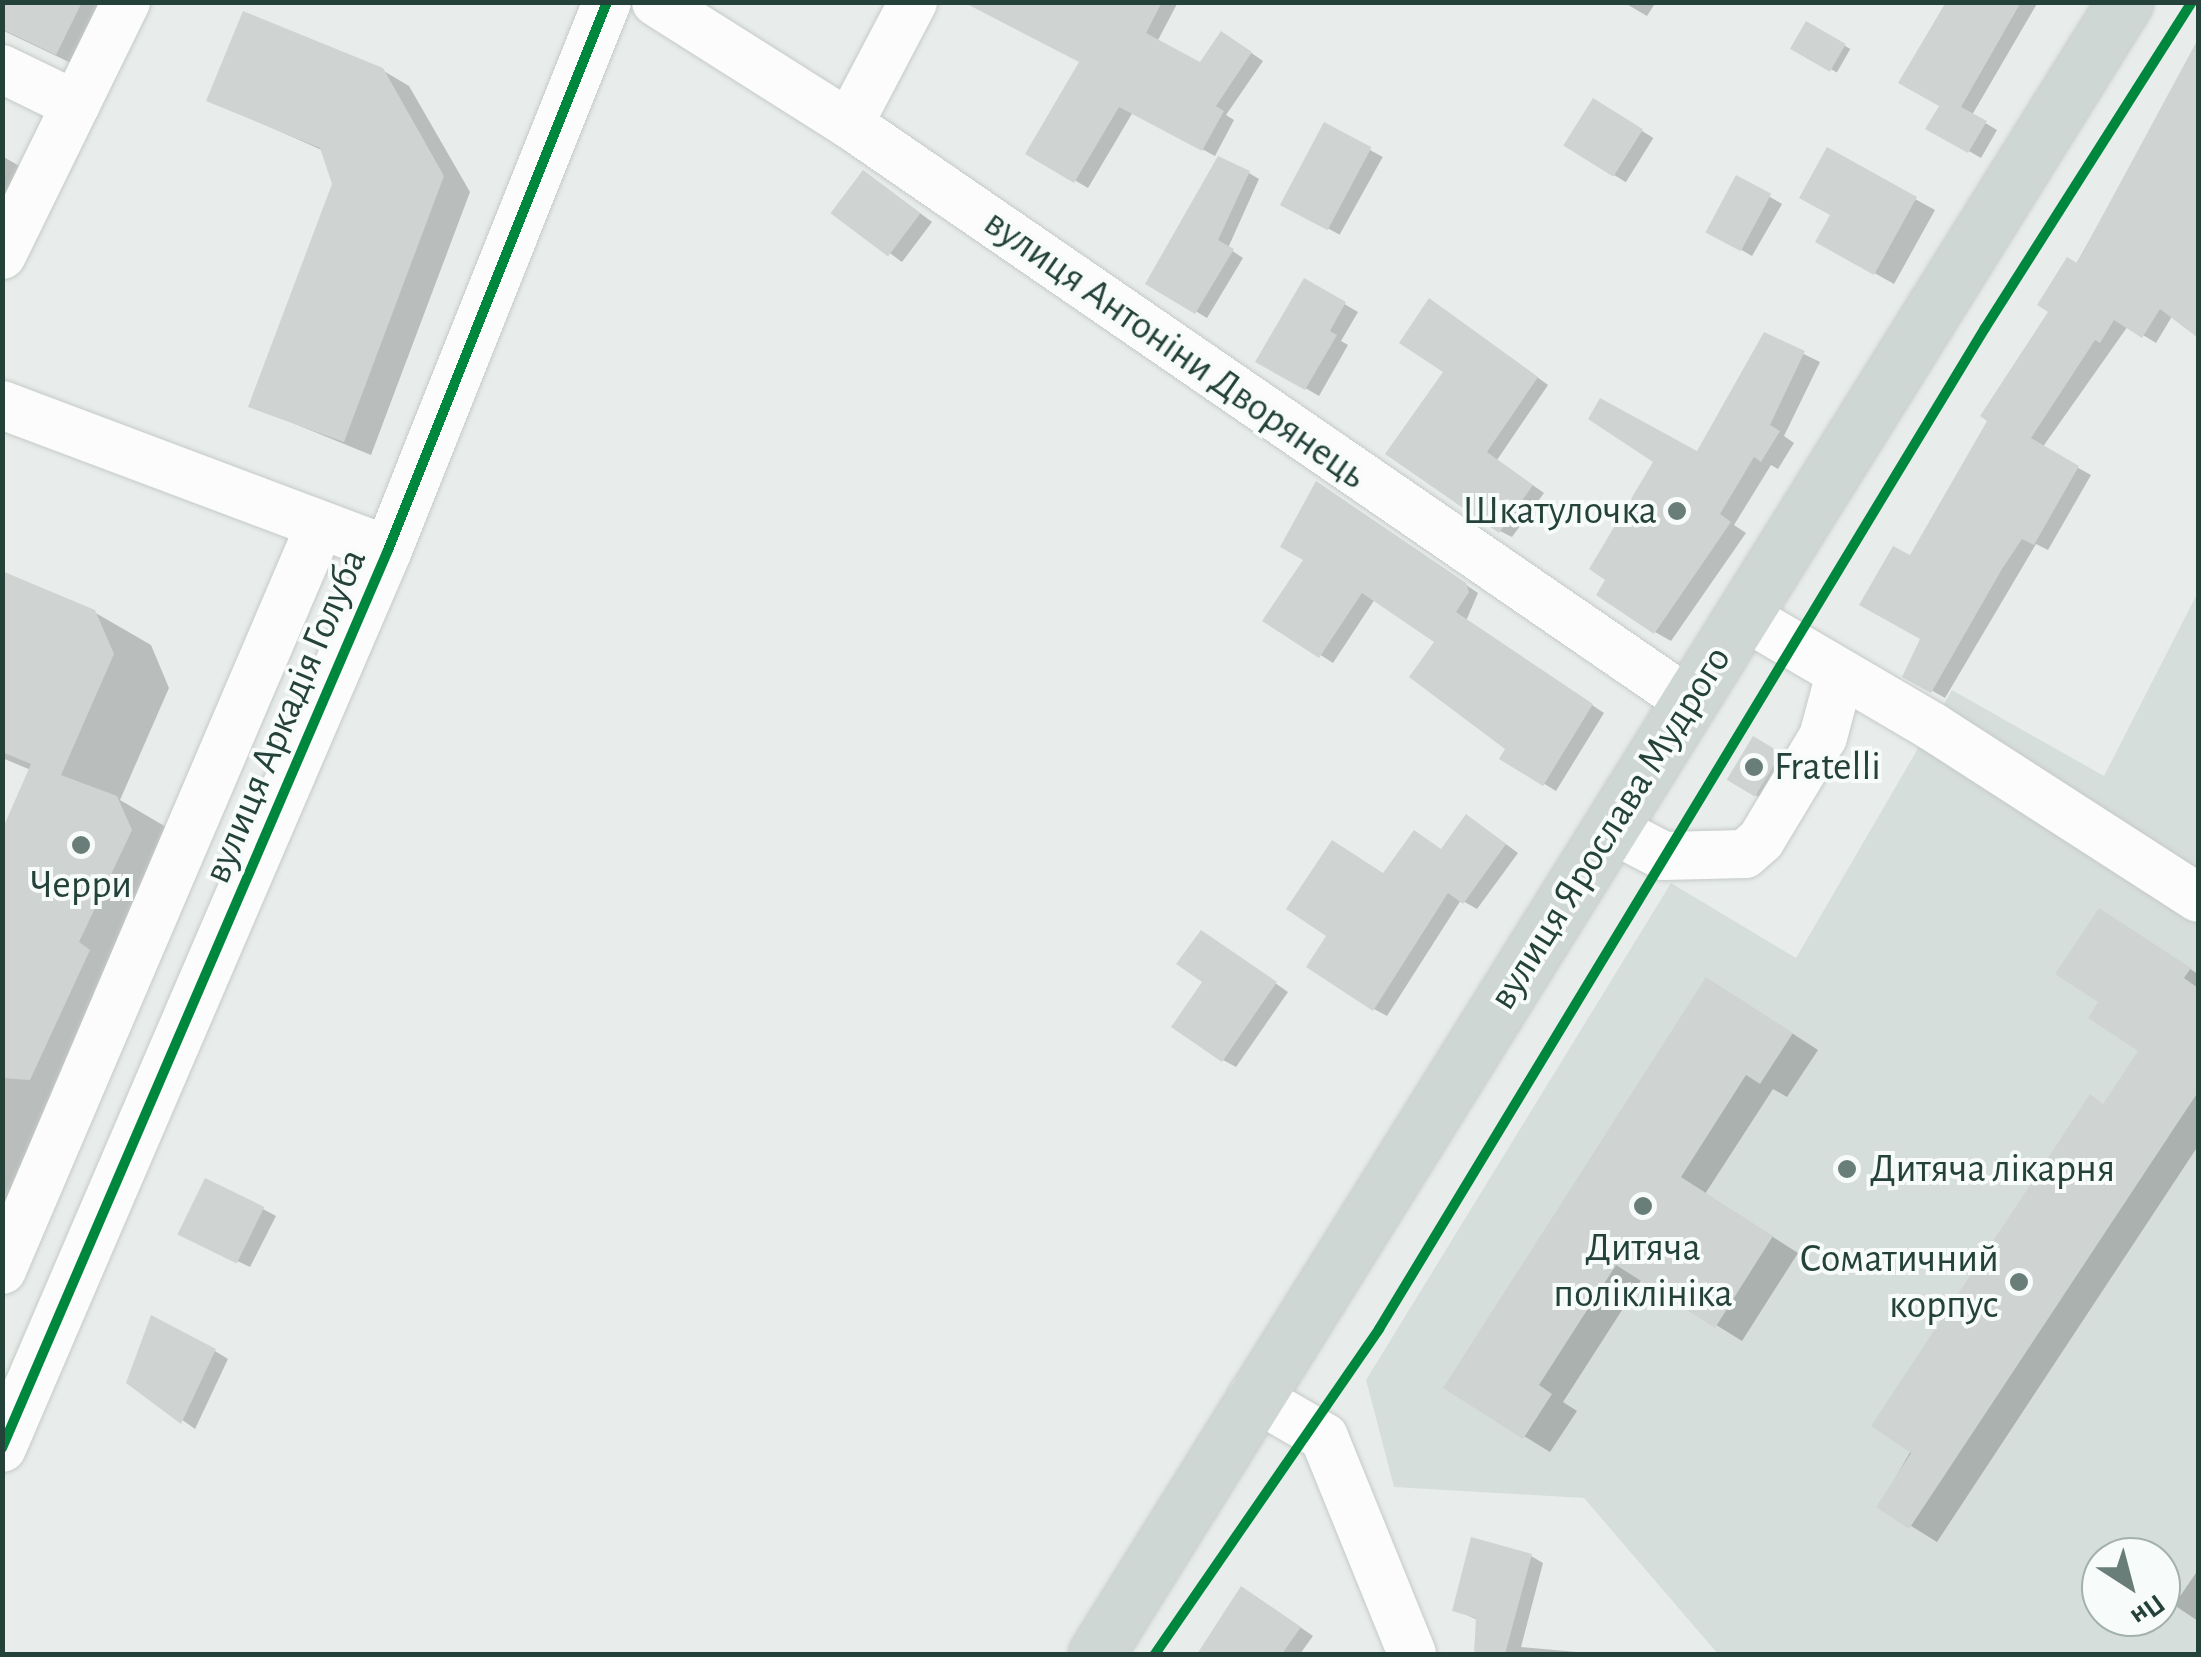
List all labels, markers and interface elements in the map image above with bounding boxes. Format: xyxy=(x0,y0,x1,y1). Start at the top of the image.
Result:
street label: вулиця Антоніни Дворянець xyxy=(975,199,1375,499)
place label: Шкатулочка xyxy=(1462,487,1657,535)
marker: Шкатулочка xyxy=(1666,500,1688,522)
street label: вулиця Аркадія Голуба xyxy=(193,542,377,890)
street label: вулиця Ярослава Мудрого xyxy=(1479,638,1741,1018)
place label: Fratelli xyxy=(1774,743,1881,791)
marker: Fratelli xyxy=(1743,756,1765,778)
marker: Черри xyxy=(70,834,92,856)
place label: Черри xyxy=(30,861,132,909)
place label: Дитяча лікарня xyxy=(1870,1145,2115,1193)
marker: Дитяча лікарня xyxy=(1834,1156,1860,1182)
marker: Дитяча поліклініка xyxy=(1630,1193,1656,1219)
place label: Дитяча поліклініка xyxy=(1553,1224,1733,1318)
place label: Соматичний корпус xyxy=(1799,1235,1999,1329)
marker: Соматичний корпус xyxy=(2008,1271,2030,1293)
north arrow xyxy=(2081,1537,2181,1637)
text: Пн xyxy=(2125,1588,2170,1631)

